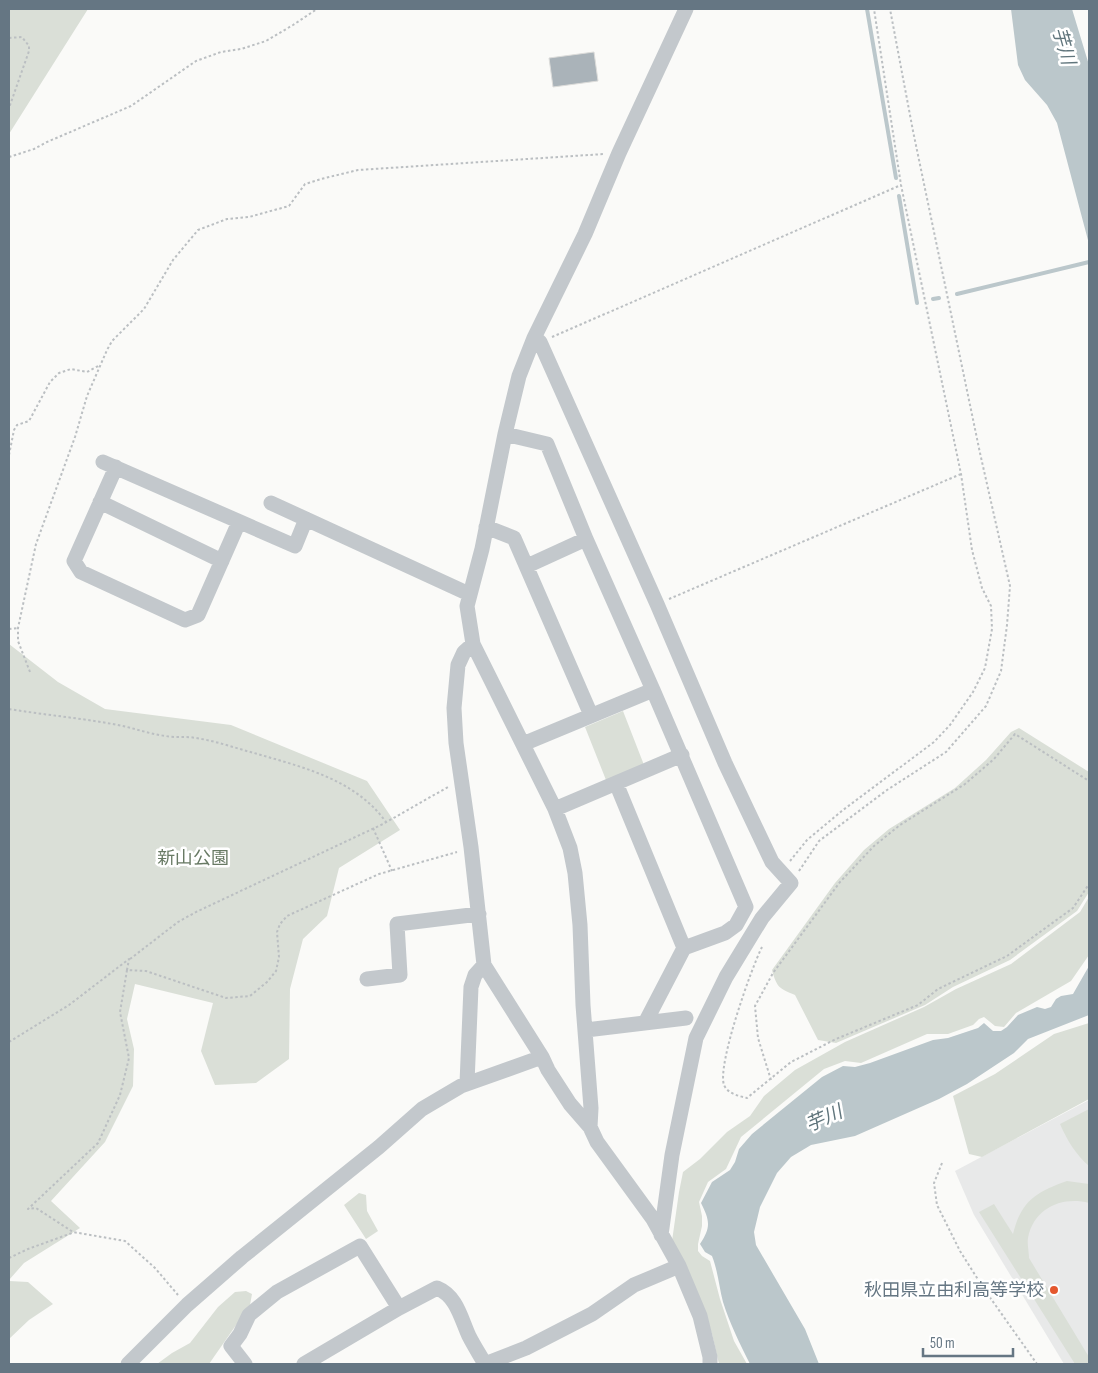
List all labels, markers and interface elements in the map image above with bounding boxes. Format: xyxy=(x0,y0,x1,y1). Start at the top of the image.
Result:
water label: 芋川 xyxy=(1047,25,1080,69)
park label: 新山公園 xyxy=(157,848,229,869)
water label: 芋川 xyxy=(802,1100,848,1137)
place label: 秋田県立由利高等学校 xyxy=(864,1280,1044,1301)
marker: 秋田県立由利高等学校 xyxy=(1048,1284,1060,1296)
scale bar xyxy=(923,1326,1013,1358)
text: 50 m xyxy=(930,1334,955,1353)

